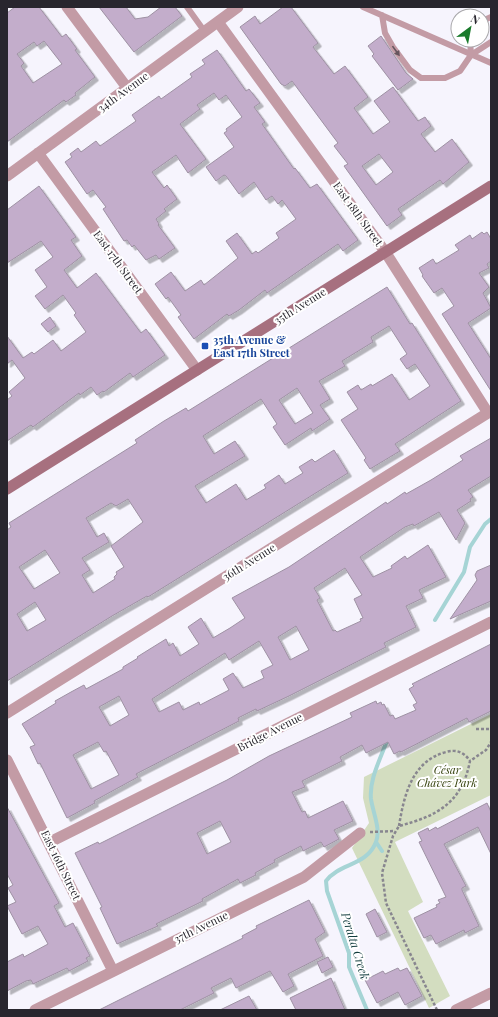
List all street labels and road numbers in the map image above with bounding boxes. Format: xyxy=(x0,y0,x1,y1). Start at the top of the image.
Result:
street label: 34th Avenue xyxy=(94,68,152,115)
street label: East 18th Street xyxy=(330,179,387,249)
street label: East 17th Street xyxy=(90,227,146,296)
street label: 35th Avenue xyxy=(271,283,329,327)
street label: 36th Avenue xyxy=(219,539,278,584)
street label: Bridge Avenue xyxy=(235,709,305,754)
street label: East 16th Street xyxy=(38,827,85,902)
street label: 37th Avenue xyxy=(171,907,231,946)

